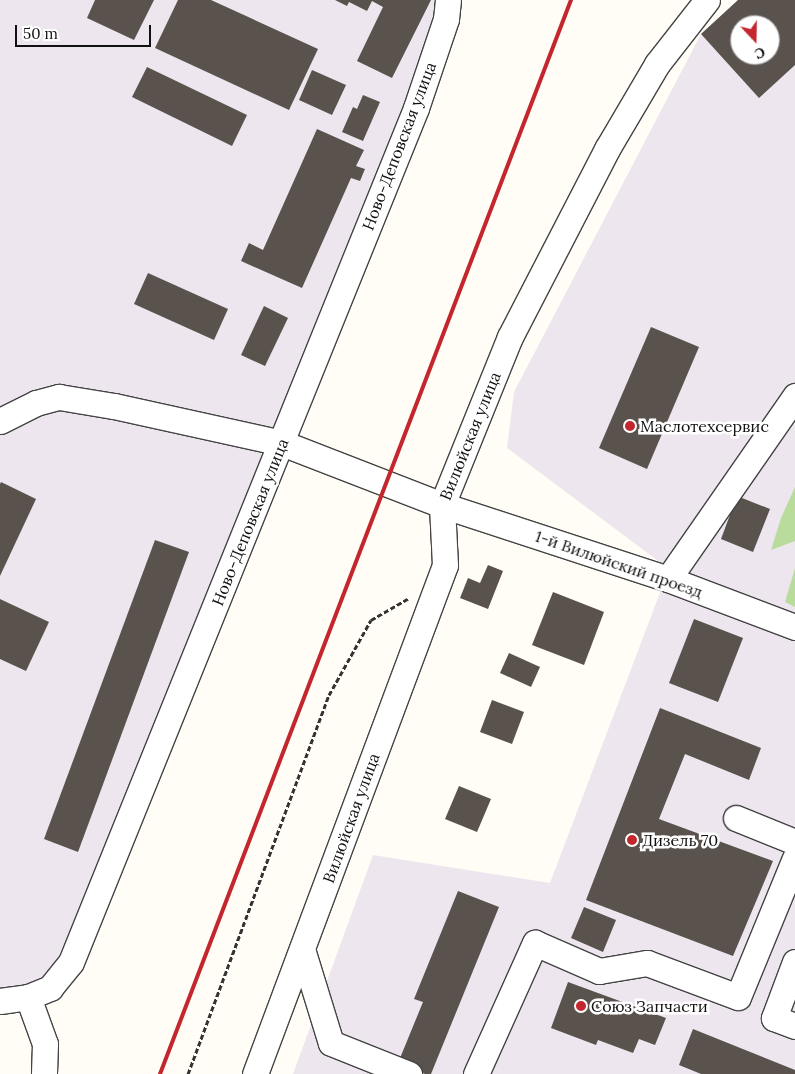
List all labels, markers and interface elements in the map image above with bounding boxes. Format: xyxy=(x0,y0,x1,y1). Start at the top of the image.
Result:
scale bar xyxy=(18,15,154,47)
north arrow xyxy=(730,15,780,65)
text: 50 m xyxy=(23,24,58,43)
text: С xyxy=(752,43,768,63)
street label: Ново-Деповская улица xyxy=(358,59,440,233)
street label: Вилюйская улица xyxy=(435,369,505,503)
place label: Маслотехсервис xyxy=(640,416,769,436)
marker: Маслотехсервис xyxy=(624,420,636,432)
street label: Ново-Деповская улица xyxy=(208,436,292,608)
street label: 1-й Вилюйский проезд xyxy=(533,526,705,602)
street label: Вилюйская улица xyxy=(319,750,383,886)
place label: Дизель 70 xyxy=(642,830,718,850)
marker: Дизель 70 xyxy=(626,834,638,846)
place label: Союз Запчасти xyxy=(591,996,708,1016)
marker: Союз Запчасти xyxy=(575,1000,587,1012)

